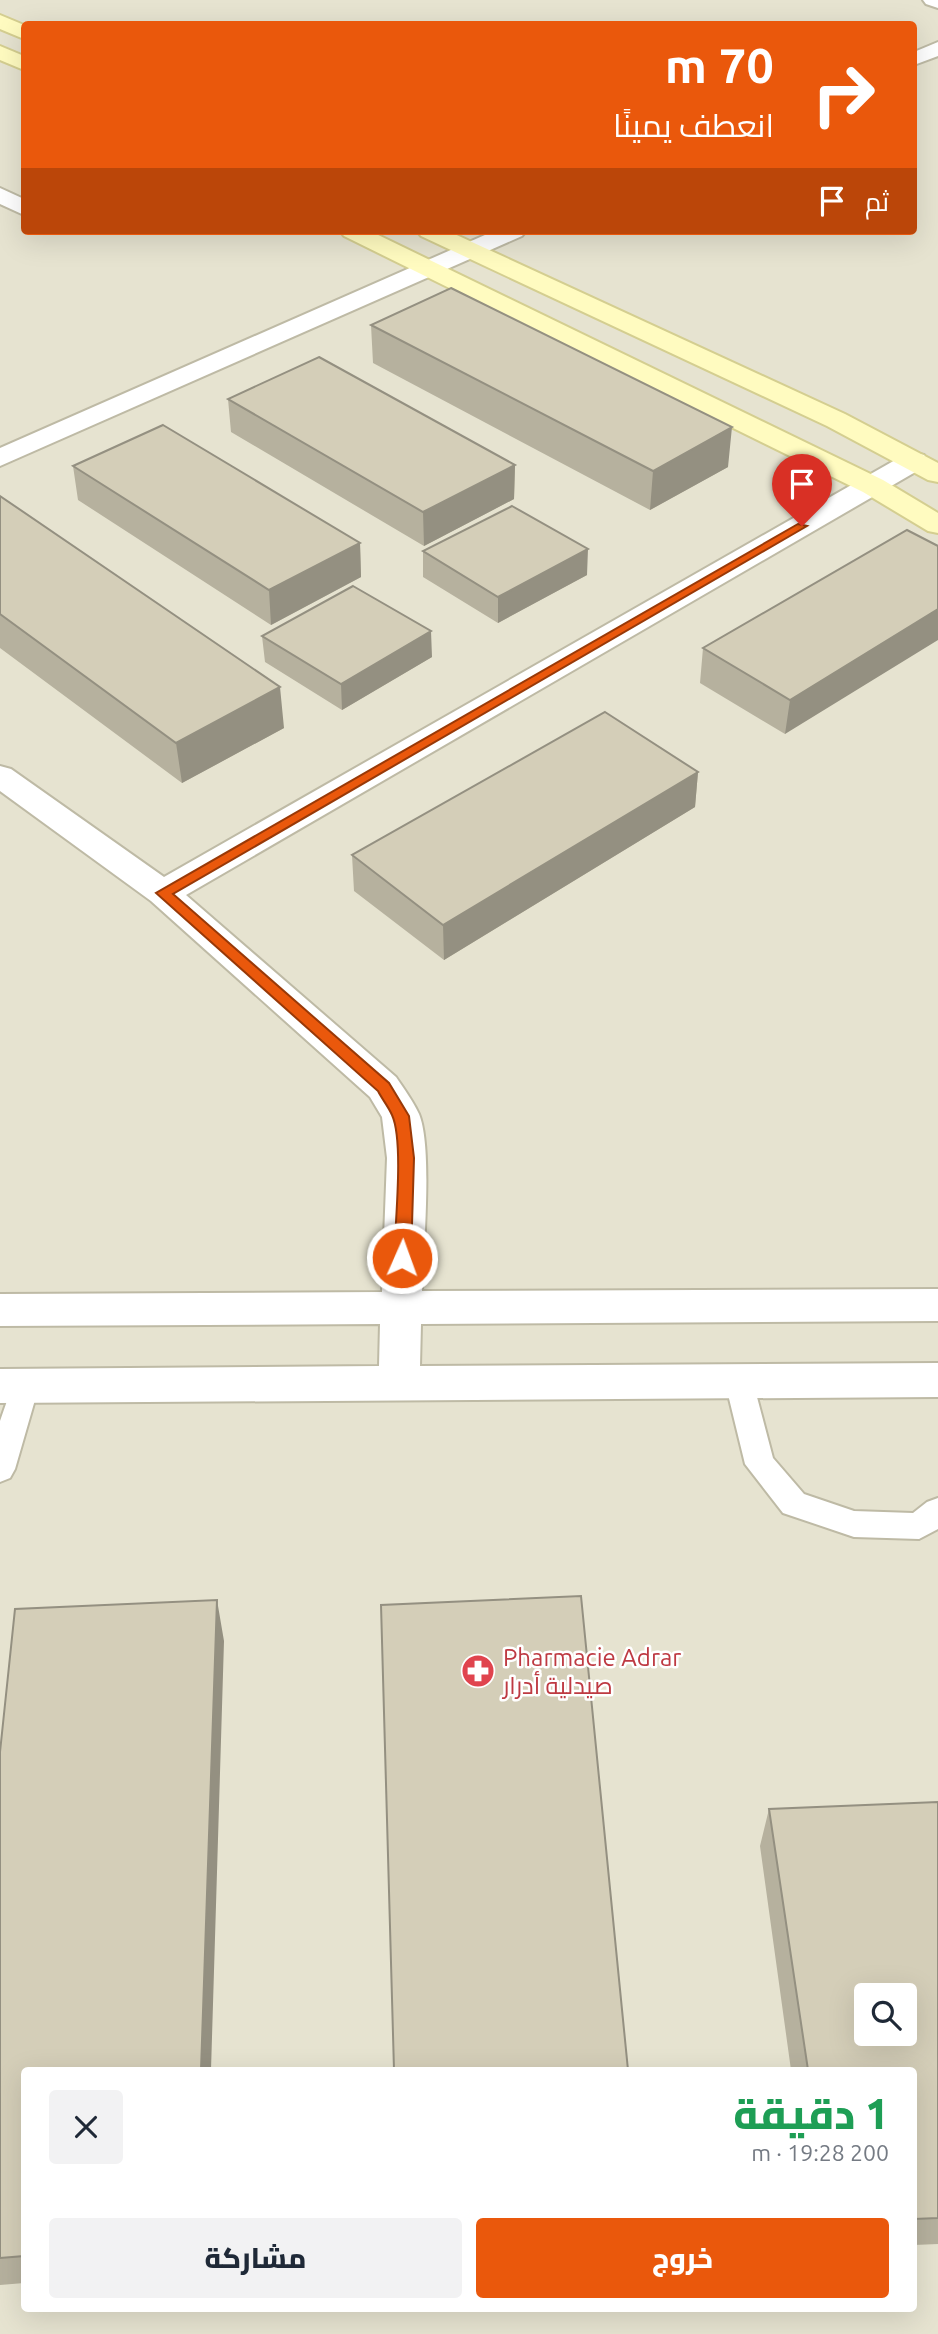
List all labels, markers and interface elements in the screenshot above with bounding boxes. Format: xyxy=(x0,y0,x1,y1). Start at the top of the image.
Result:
text: 70 m xyxy=(665,37,774,92)
icon: right xyxy=(798,49,889,140)
text: انعطف يمينًا xyxy=(613,107,774,143)
icon: arrive xyxy=(813,182,851,220)
text: ثم xyxy=(865,187,889,216)
pin xyxy=(772,454,832,526)
icon: arrive xyxy=(783,465,821,503)
position arrow xyxy=(365,1221,439,1295)
place label: Pharmacie Adrar صيدلية أدرار xyxy=(501,1644,681,1699)
pharmacy icon: Pharmacie Adrar صيدلية أدرار xyxy=(459,1652,497,1690)
map controls xyxy=(854,1983,917,2046)
button: search xyxy=(854,1983,917,2046)
button: close xyxy=(49,2090,123,2164)
text: 1 دقيقة xyxy=(733,2090,889,2137)
text: 200 m · 19:28 xyxy=(751,2140,889,2165)
button: مشاركة xyxy=(49,2218,462,2298)
button: خروج xyxy=(476,2218,889,2298)

